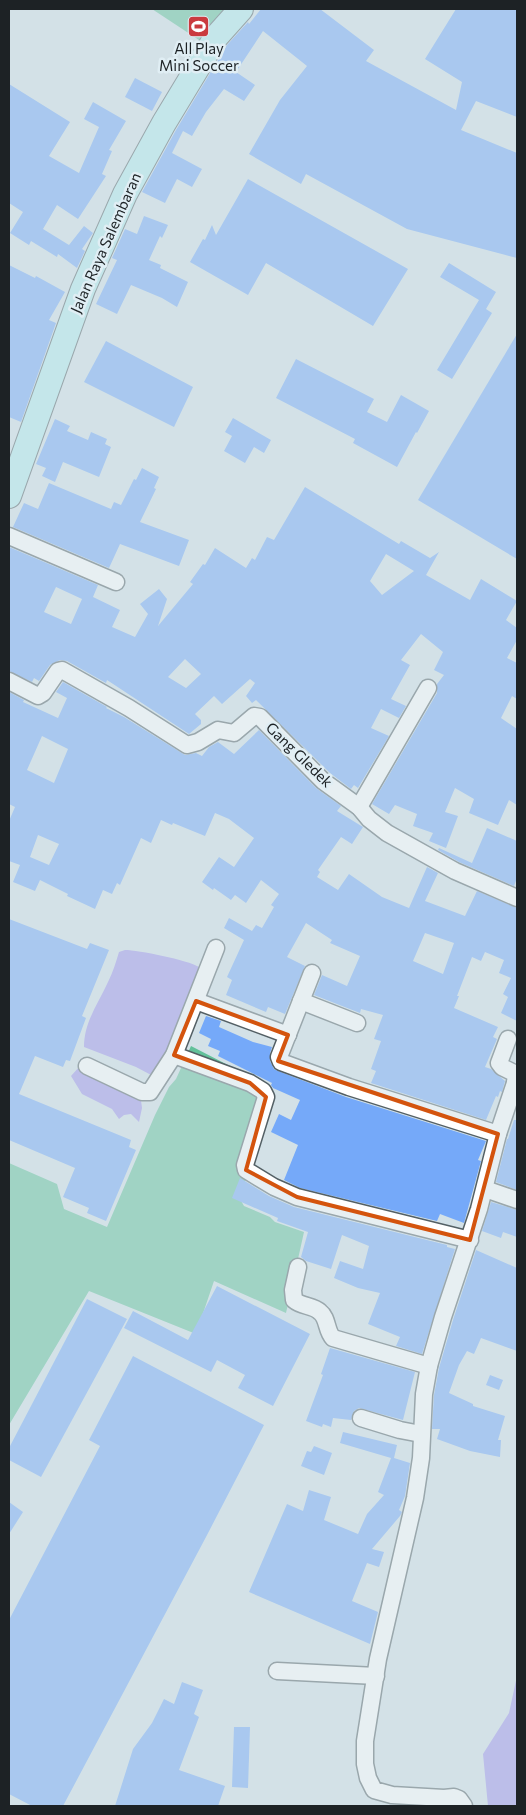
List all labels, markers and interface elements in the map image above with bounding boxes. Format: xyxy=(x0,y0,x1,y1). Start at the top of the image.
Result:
sports icon: All Play Mini Soccer xyxy=(187,14,211,38)
place label: All Play Mini Soccer xyxy=(159,39,239,74)
street label: Jalan Raya Salembaran xyxy=(66,170,144,316)
street label: Gang Gledek xyxy=(263,718,337,791)

